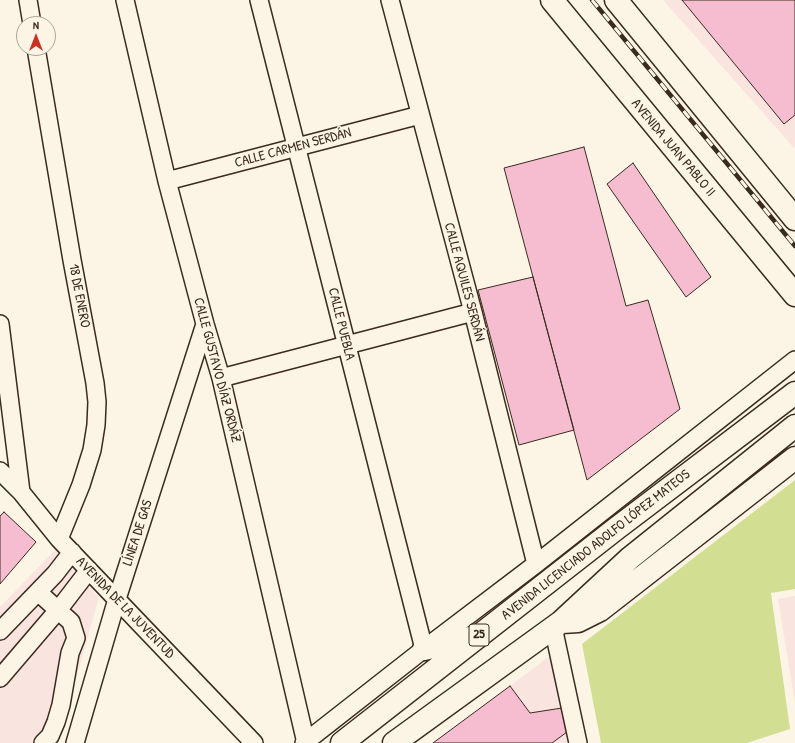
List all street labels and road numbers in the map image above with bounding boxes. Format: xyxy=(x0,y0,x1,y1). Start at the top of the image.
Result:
street label: AVENIDA JUAN PABLO II xyxy=(627,96,719,200)
street label: CALLE CARMEN SERDÁN xyxy=(233,124,353,172)
street label: CALLE AQUILES SERDÁN xyxy=(440,221,488,343)
street label: 18 DE ENERO xyxy=(65,263,93,329)
street label: CALLE PUEBLA xyxy=(324,286,358,362)
street label: CALLE GUSTAVO DÍAZ ORDÁZ xyxy=(190,296,244,444)
street label: AVENIDA LICENCIADO ADOLFO LÓPEZ MATEOS xyxy=(498,466,694,624)
street label: LÍNEA DE GAS xyxy=(119,498,157,568)
street label: AVENIDA DE LA JUVENTUD xyxy=(72,554,178,662)
road number: 25 xyxy=(469,624,489,646)

